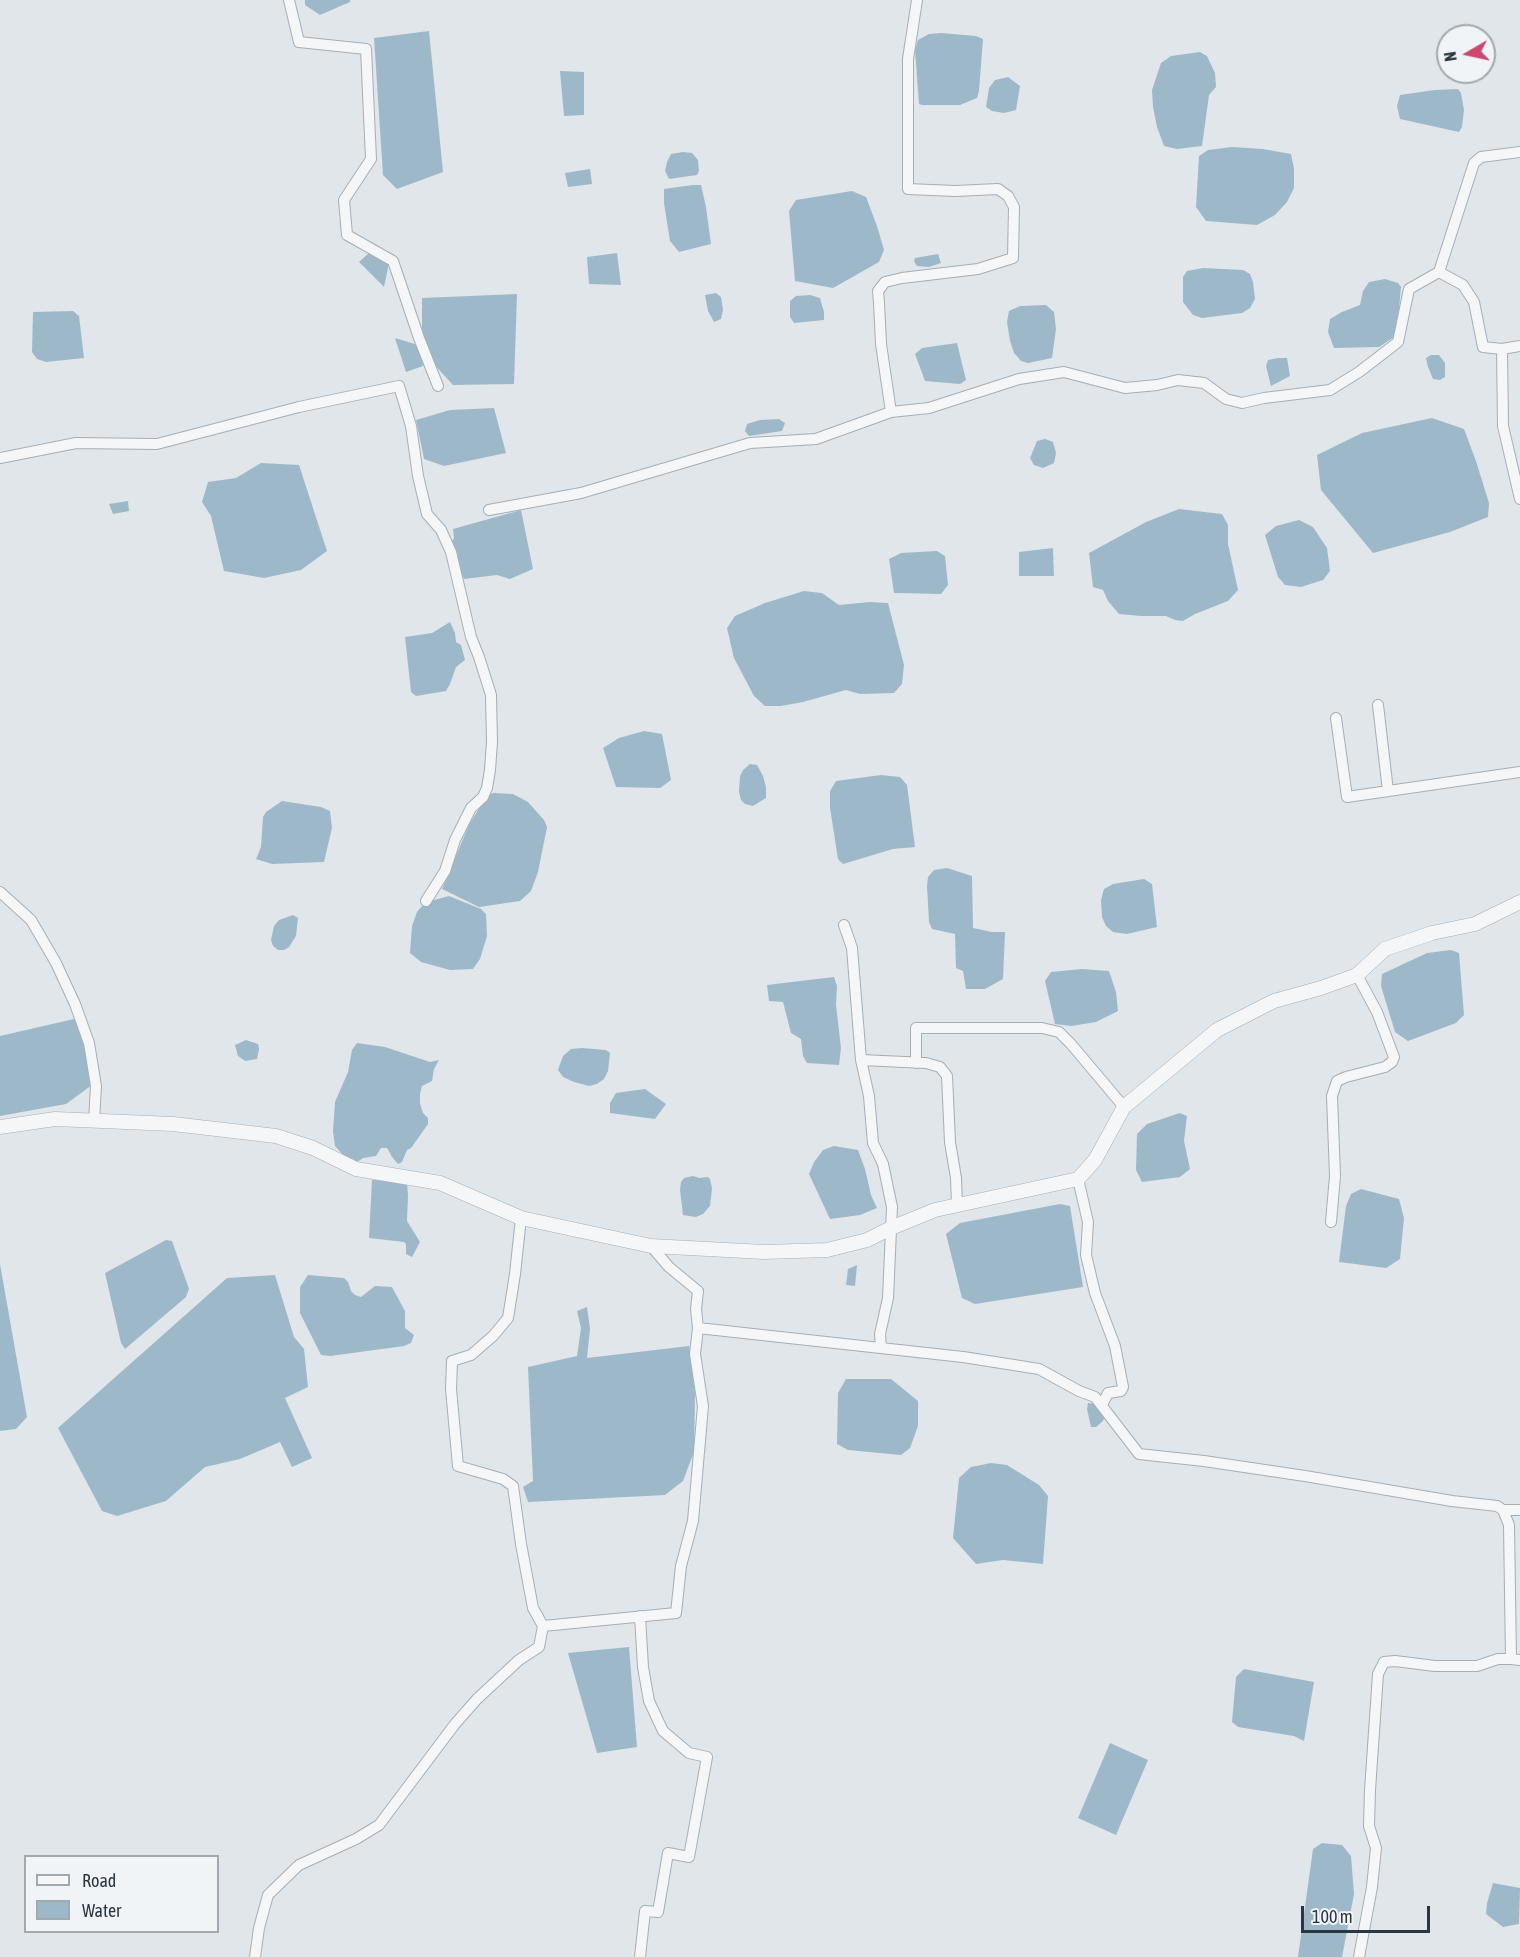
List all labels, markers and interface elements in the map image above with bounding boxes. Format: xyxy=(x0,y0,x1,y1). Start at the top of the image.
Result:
north arrow xyxy=(1436,24,1496,84)
text: N xyxy=(1441,50,1460,63)
legend xyxy=(24,1855,219,1933)
text: Road xyxy=(82,1870,116,1891)
scale bar xyxy=(1304,1894,1433,1932)
text: Water xyxy=(82,1900,121,1921)
text: 100 m xyxy=(1312,1906,1353,1927)

